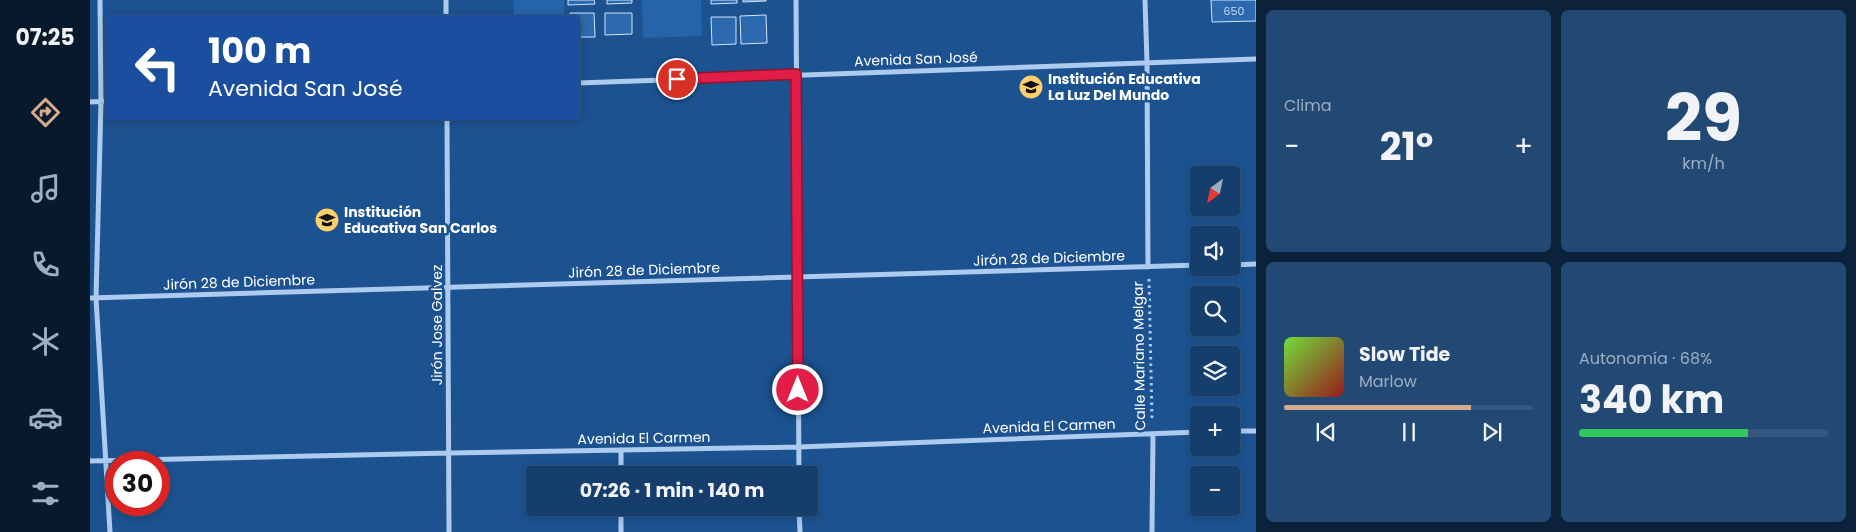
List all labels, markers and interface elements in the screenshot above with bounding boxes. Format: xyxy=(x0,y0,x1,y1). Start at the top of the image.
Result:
house number: 650 xyxy=(1224,3,1244,19)
text: 07:25 xyxy=(15,22,75,53)
text: 100 m xyxy=(208,26,311,75)
icon: left xyxy=(125,35,190,100)
street label: Avenida San José xyxy=(854,47,979,71)
pin xyxy=(656,58,698,100)
icon: arrive xyxy=(663,65,691,93)
place label: Institución Educativa La Luz Del Mundo xyxy=(1048,69,1201,105)
text: Avenida San José xyxy=(208,73,403,104)
text: 29 xyxy=(1665,73,1742,164)
school or university icon: Institución Educativa La Luz Del Mundo xyxy=(1018,74,1044,100)
text: Clima xyxy=(1284,94,1332,117)
icon: directions xyxy=(28,95,63,130)
text: 21° xyxy=(1380,120,1433,173)
text: − xyxy=(1284,127,1299,166)
text: + xyxy=(1514,127,1533,166)
text: km/h xyxy=(1682,152,1725,175)
north arrow xyxy=(1190,166,1240,216)
map controls xyxy=(1190,166,1240,516)
icon: music xyxy=(28,171,63,206)
place label: Institución Educativa San Carlos xyxy=(344,202,497,238)
school or university icon: Institución Educativa San Carlos xyxy=(314,207,340,233)
button: sound xyxy=(1190,226,1240,276)
street label: Jirón 28 de Diciembre xyxy=(973,245,1126,271)
icon: phone xyxy=(28,247,63,282)
street label: Jirón 28 de Diciembre xyxy=(568,257,721,283)
street label: Jirón Jose Galvez xyxy=(427,265,447,385)
street label: Jirón 28 de Diciembre xyxy=(163,269,316,295)
street label: Calle Mariano Melgar xyxy=(1128,281,1150,431)
button: search xyxy=(1190,286,1240,336)
icon: climate xyxy=(28,324,63,359)
text: Slow Tide xyxy=(1359,341,1450,368)
button: layers xyxy=(1190,346,1240,396)
text: Autonomía · 68% xyxy=(1579,347,1712,370)
position arrow xyxy=(771,363,823,415)
text: Marlow xyxy=(1359,370,1417,393)
text: 340 km xyxy=(1579,373,1724,426)
icon: car xyxy=(28,400,63,435)
button: + xyxy=(1190,406,1240,456)
street label: Avenida El Carmen xyxy=(982,414,1116,438)
icon: previous xyxy=(1312,418,1340,446)
icon: pause xyxy=(1395,418,1423,446)
icon: next xyxy=(1478,418,1506,446)
street label: Avenida El Carmen xyxy=(577,427,711,449)
speed limit sign: 30 xyxy=(105,451,170,516)
button: − xyxy=(1190,466,1240,516)
icon: filters xyxy=(28,476,63,511)
text: 07:26 · 1 min · 140 m xyxy=(580,477,764,504)

